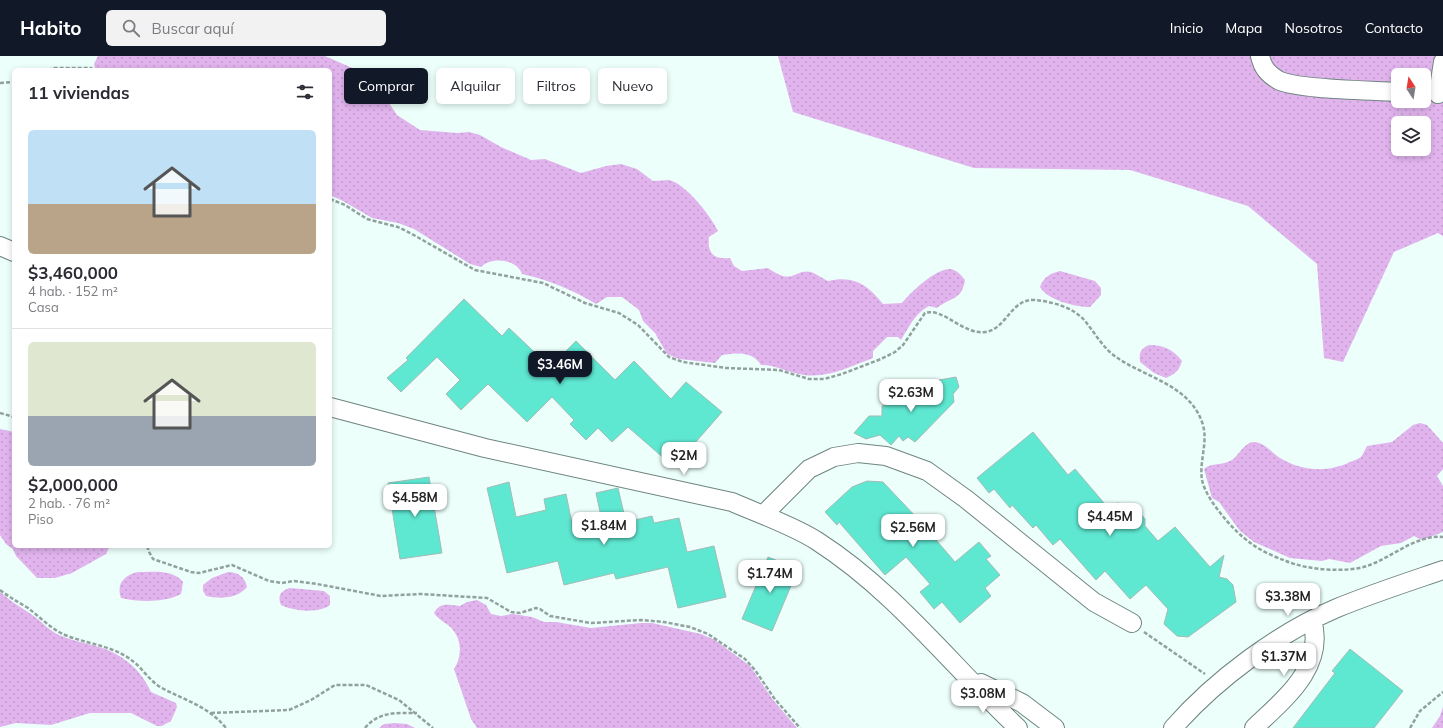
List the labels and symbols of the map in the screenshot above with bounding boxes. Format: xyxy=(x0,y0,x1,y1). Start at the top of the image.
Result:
north arrow xyxy=(1391,68,1431,108)
pin: $3.46M xyxy=(527,351,593,385)
pin: $2.63M xyxy=(878,379,944,413)
pin: $2M xyxy=(665,442,703,476)
pin: $4.58M xyxy=(382,484,448,518)
pin: $4.45M xyxy=(1077,503,1143,537)
pin: $1.84M xyxy=(571,512,637,546)
pin: $2.56M xyxy=(880,514,946,548)
pin: $1.74M xyxy=(737,560,803,594)
pin: $3.38M xyxy=(1255,583,1321,617)
pin: $1.37M xyxy=(1251,643,1317,677)
pin: $3.08M xyxy=(950,680,1016,714)

